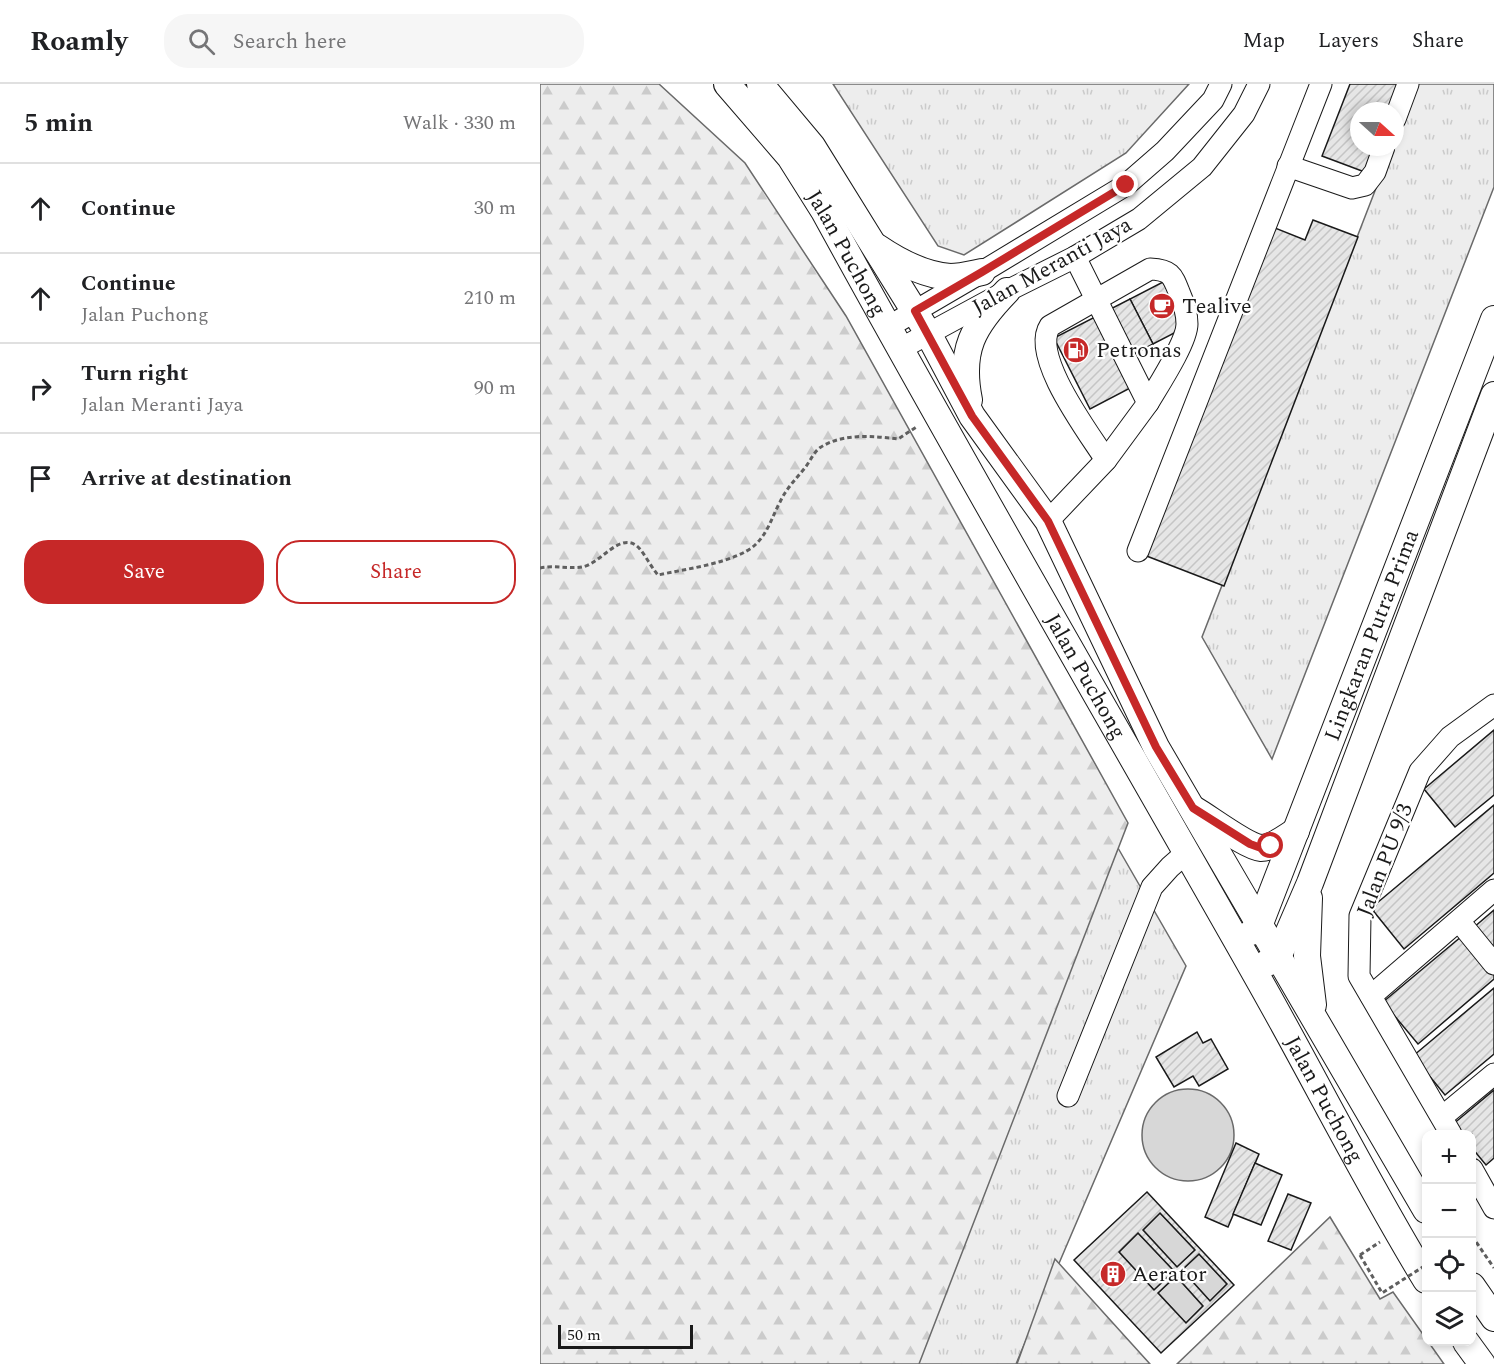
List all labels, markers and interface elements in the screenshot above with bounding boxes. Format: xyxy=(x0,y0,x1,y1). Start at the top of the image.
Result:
search box xyxy=(164,14,584,68)
text: Roamly xyxy=(30,20,128,63)
icon: search xyxy=(185,25,218,58)
text: Search here xyxy=(233,25,347,58)
text: Map xyxy=(1243,25,1285,57)
text: Layers xyxy=(1318,25,1379,57)
text: Share xyxy=(1412,25,1464,57)
north arrow xyxy=(1350,102,1404,156)
text: 5 min xyxy=(24,103,93,143)
text: Walk · 330 m xyxy=(403,108,516,138)
route end xyxy=(1112,171,1138,197)
street label: Jalan Puchong xyxy=(798,183,895,322)
icon: ahead xyxy=(24,192,57,225)
text: Continue xyxy=(81,192,176,225)
text: 30 m xyxy=(474,193,516,223)
street label: Jalan Meranti Jaya xyxy=(966,208,1138,324)
text: Continue xyxy=(81,267,176,300)
icon: ahead xyxy=(24,282,57,315)
text: 210 m xyxy=(464,283,516,313)
place label: Tealive xyxy=(1182,290,1252,323)
cafe icon: Tealive xyxy=(1147,291,1177,321)
text: Jalan Puchong xyxy=(81,300,209,330)
place label: Petronas xyxy=(1096,334,1182,367)
fuel station icon: Petronas xyxy=(1061,335,1091,365)
text: Turn right xyxy=(81,357,188,390)
icon: right xyxy=(24,372,57,405)
text: 90 m xyxy=(474,373,516,403)
text: Jalan Meranti Jaya xyxy=(81,390,243,420)
icon: arrive xyxy=(24,462,57,495)
text: Arrive at destination xyxy=(81,462,292,495)
street label: Lingkaran Putra Prima xyxy=(1316,524,1428,746)
button: Save xyxy=(24,540,264,604)
button: Share xyxy=(276,540,516,604)
street label: Jalan Puchong xyxy=(1036,607,1135,745)
street label: Jalan PU 9/3 xyxy=(1348,799,1422,921)
route start xyxy=(1257,832,1283,858)
street label: Jalan Puchong xyxy=(1276,1030,1372,1169)
map controls xyxy=(1422,1130,1476,1346)
button: + xyxy=(1422,1130,1476,1184)
button: − xyxy=(1422,1184,1476,1238)
button: locate xyxy=(1422,1238,1476,1292)
place label: Aerator xyxy=(1132,1258,1207,1291)
building icon: Aerator xyxy=(1098,1259,1128,1289)
button: layers xyxy=(1422,1292,1476,1346)
scale bar xyxy=(558,1322,693,1350)
text: 50 m xyxy=(567,1323,601,1347)

